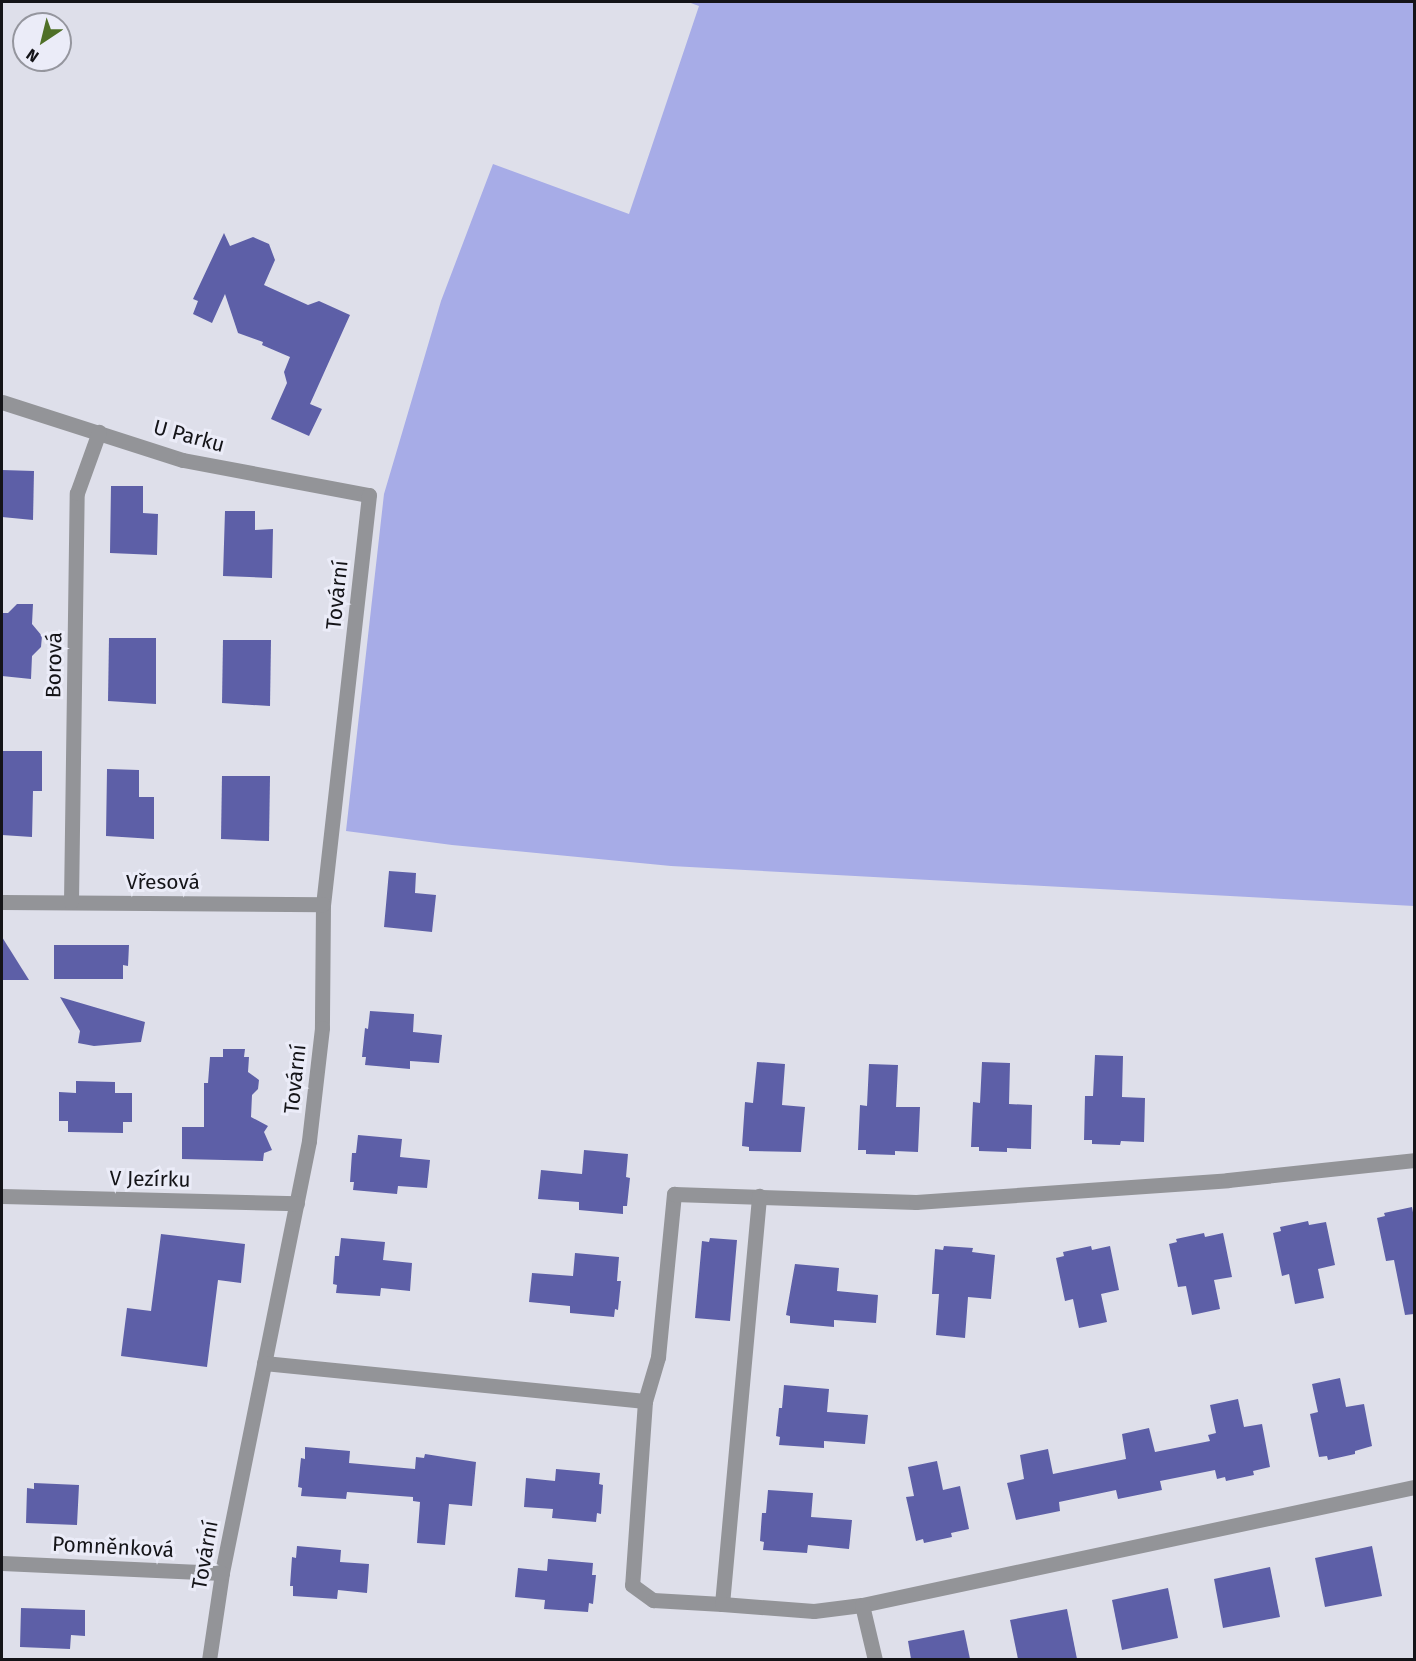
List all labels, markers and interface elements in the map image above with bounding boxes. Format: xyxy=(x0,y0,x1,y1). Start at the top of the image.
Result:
north arrow xyxy=(12,12,72,72)
text: N xyxy=(23,45,42,66)
street label: U Parku xyxy=(151,414,227,458)
street label: Tovární xyxy=(321,559,353,631)
street label: Borová xyxy=(41,632,67,698)
street label: Vřesová xyxy=(126,869,200,895)
street label: Tovární xyxy=(279,1043,311,1115)
street label: V Jezírku xyxy=(109,1166,191,1192)
street label: Tovární xyxy=(187,1519,223,1591)
street label: Pomněnková xyxy=(51,1531,175,1563)

